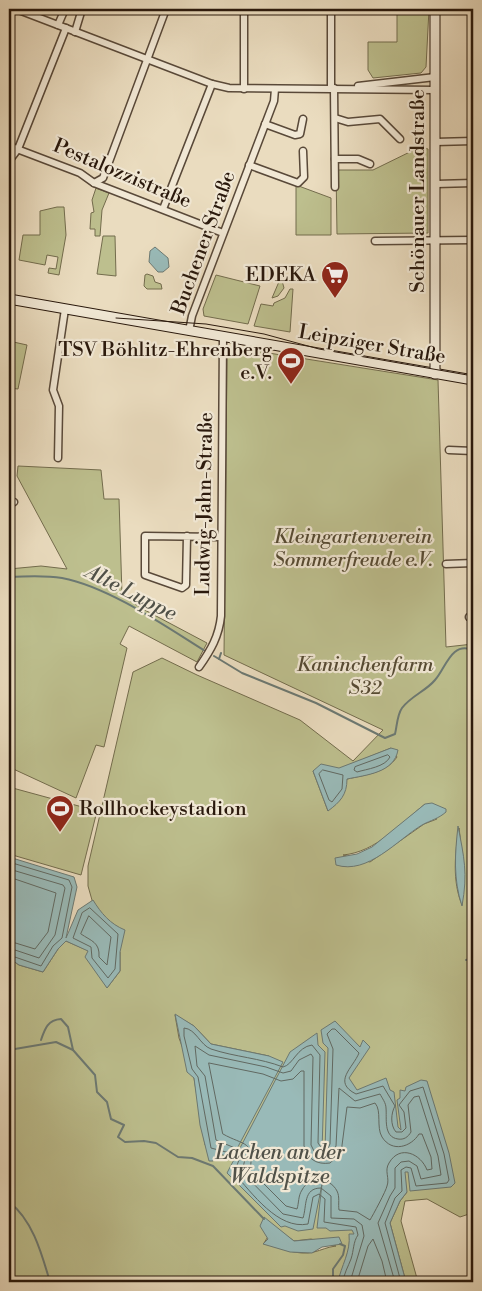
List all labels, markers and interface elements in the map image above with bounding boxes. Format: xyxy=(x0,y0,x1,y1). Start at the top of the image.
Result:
street label: Schönauer Landstraße xyxy=(406,89,431,293)
street label: Pestalozzistraße xyxy=(49,134,195,214)
street label: Buchener Straße xyxy=(166,168,242,319)
supermarket icon: EDEKA xyxy=(320,260,350,299)
place label: EDEKA xyxy=(245,263,317,288)
street label: Leipziger Straße xyxy=(296,320,448,370)
place label: TSV Böhlitz-Ehrenberg e.V. xyxy=(58,338,273,386)
sports icon: TSV Böhlitz-Ehrenberg e.V. xyxy=(276,346,306,385)
street label: Ludwig-Jahn-Straße xyxy=(191,412,219,596)
park label: Kleingartenverein Sommerfreude e.V. xyxy=(273,525,433,573)
water label: Alte Luppe xyxy=(79,558,181,627)
park label: Kaninchenfarm S32 xyxy=(296,653,434,701)
sports icon: Rollhockeystadion xyxy=(45,794,75,833)
place label: Rollhockeystadion xyxy=(79,797,247,822)
water label: Lachen an der Waldspitze xyxy=(214,1140,346,1190)

